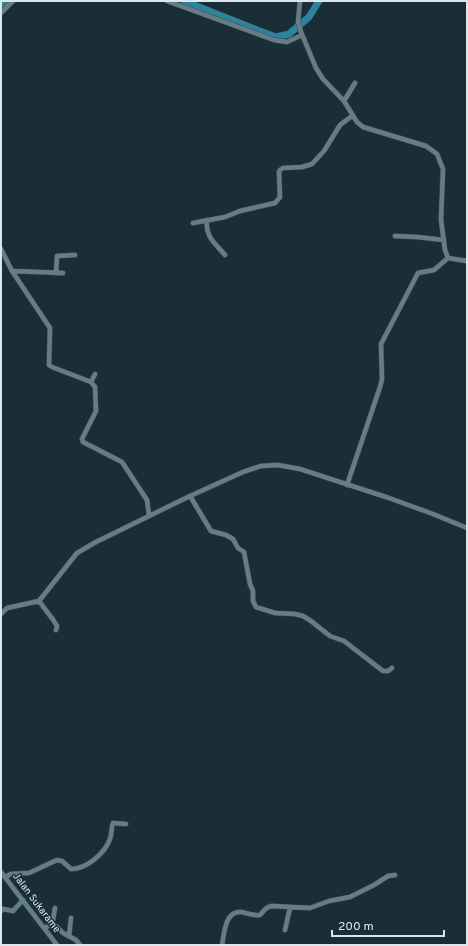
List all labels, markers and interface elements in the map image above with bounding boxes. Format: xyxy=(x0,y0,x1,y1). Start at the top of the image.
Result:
street label: Jalan Sukarame xyxy=(9,870,63,936)
scale bar xyxy=(332,912,444,938)
text: 200 m xyxy=(338,919,374,935)

